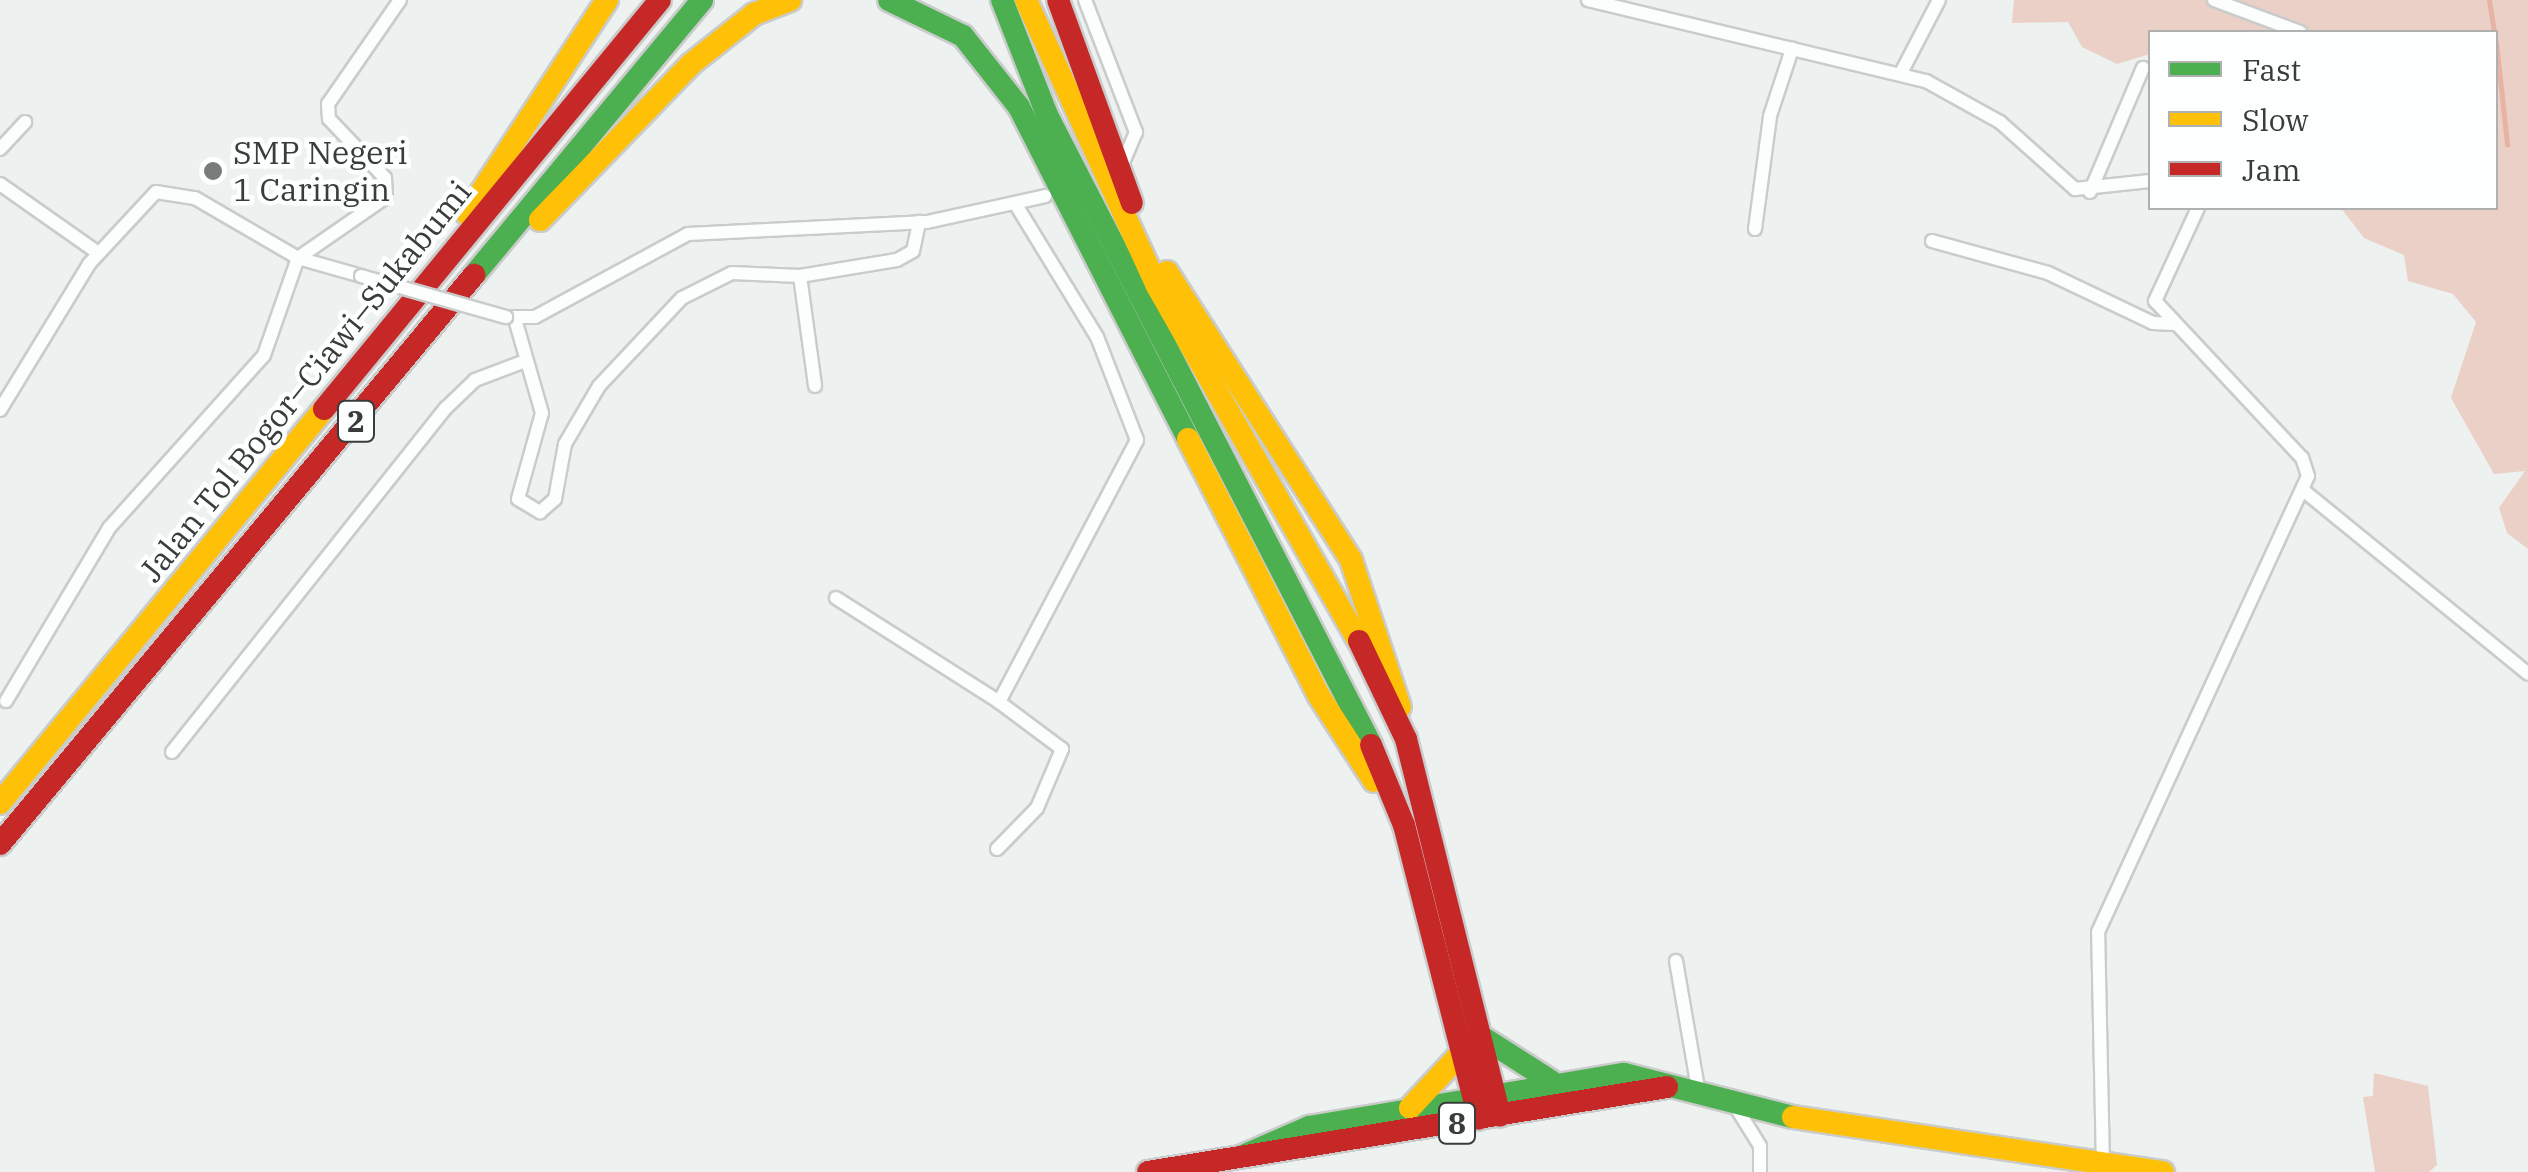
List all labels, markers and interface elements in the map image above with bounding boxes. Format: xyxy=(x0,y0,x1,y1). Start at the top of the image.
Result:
legend xyxy=(2148,30,2498,210)
text: Fast xyxy=(2242,50,2301,89)
text: Slow xyxy=(2242,100,2309,139)
place label: SMP Negeri 1 Caringin xyxy=(233,134,408,209)
text: Jam xyxy=(2242,150,2301,189)
marker: SMP Negeri 1 Caringin xyxy=(202,160,224,182)
street label: Jalan Tol Bogor–Ciawi–Sukabumi xyxy=(131,173,479,589)
road number: 2 xyxy=(336,396,376,446)
road number: 8 xyxy=(1437,1098,1477,1148)

